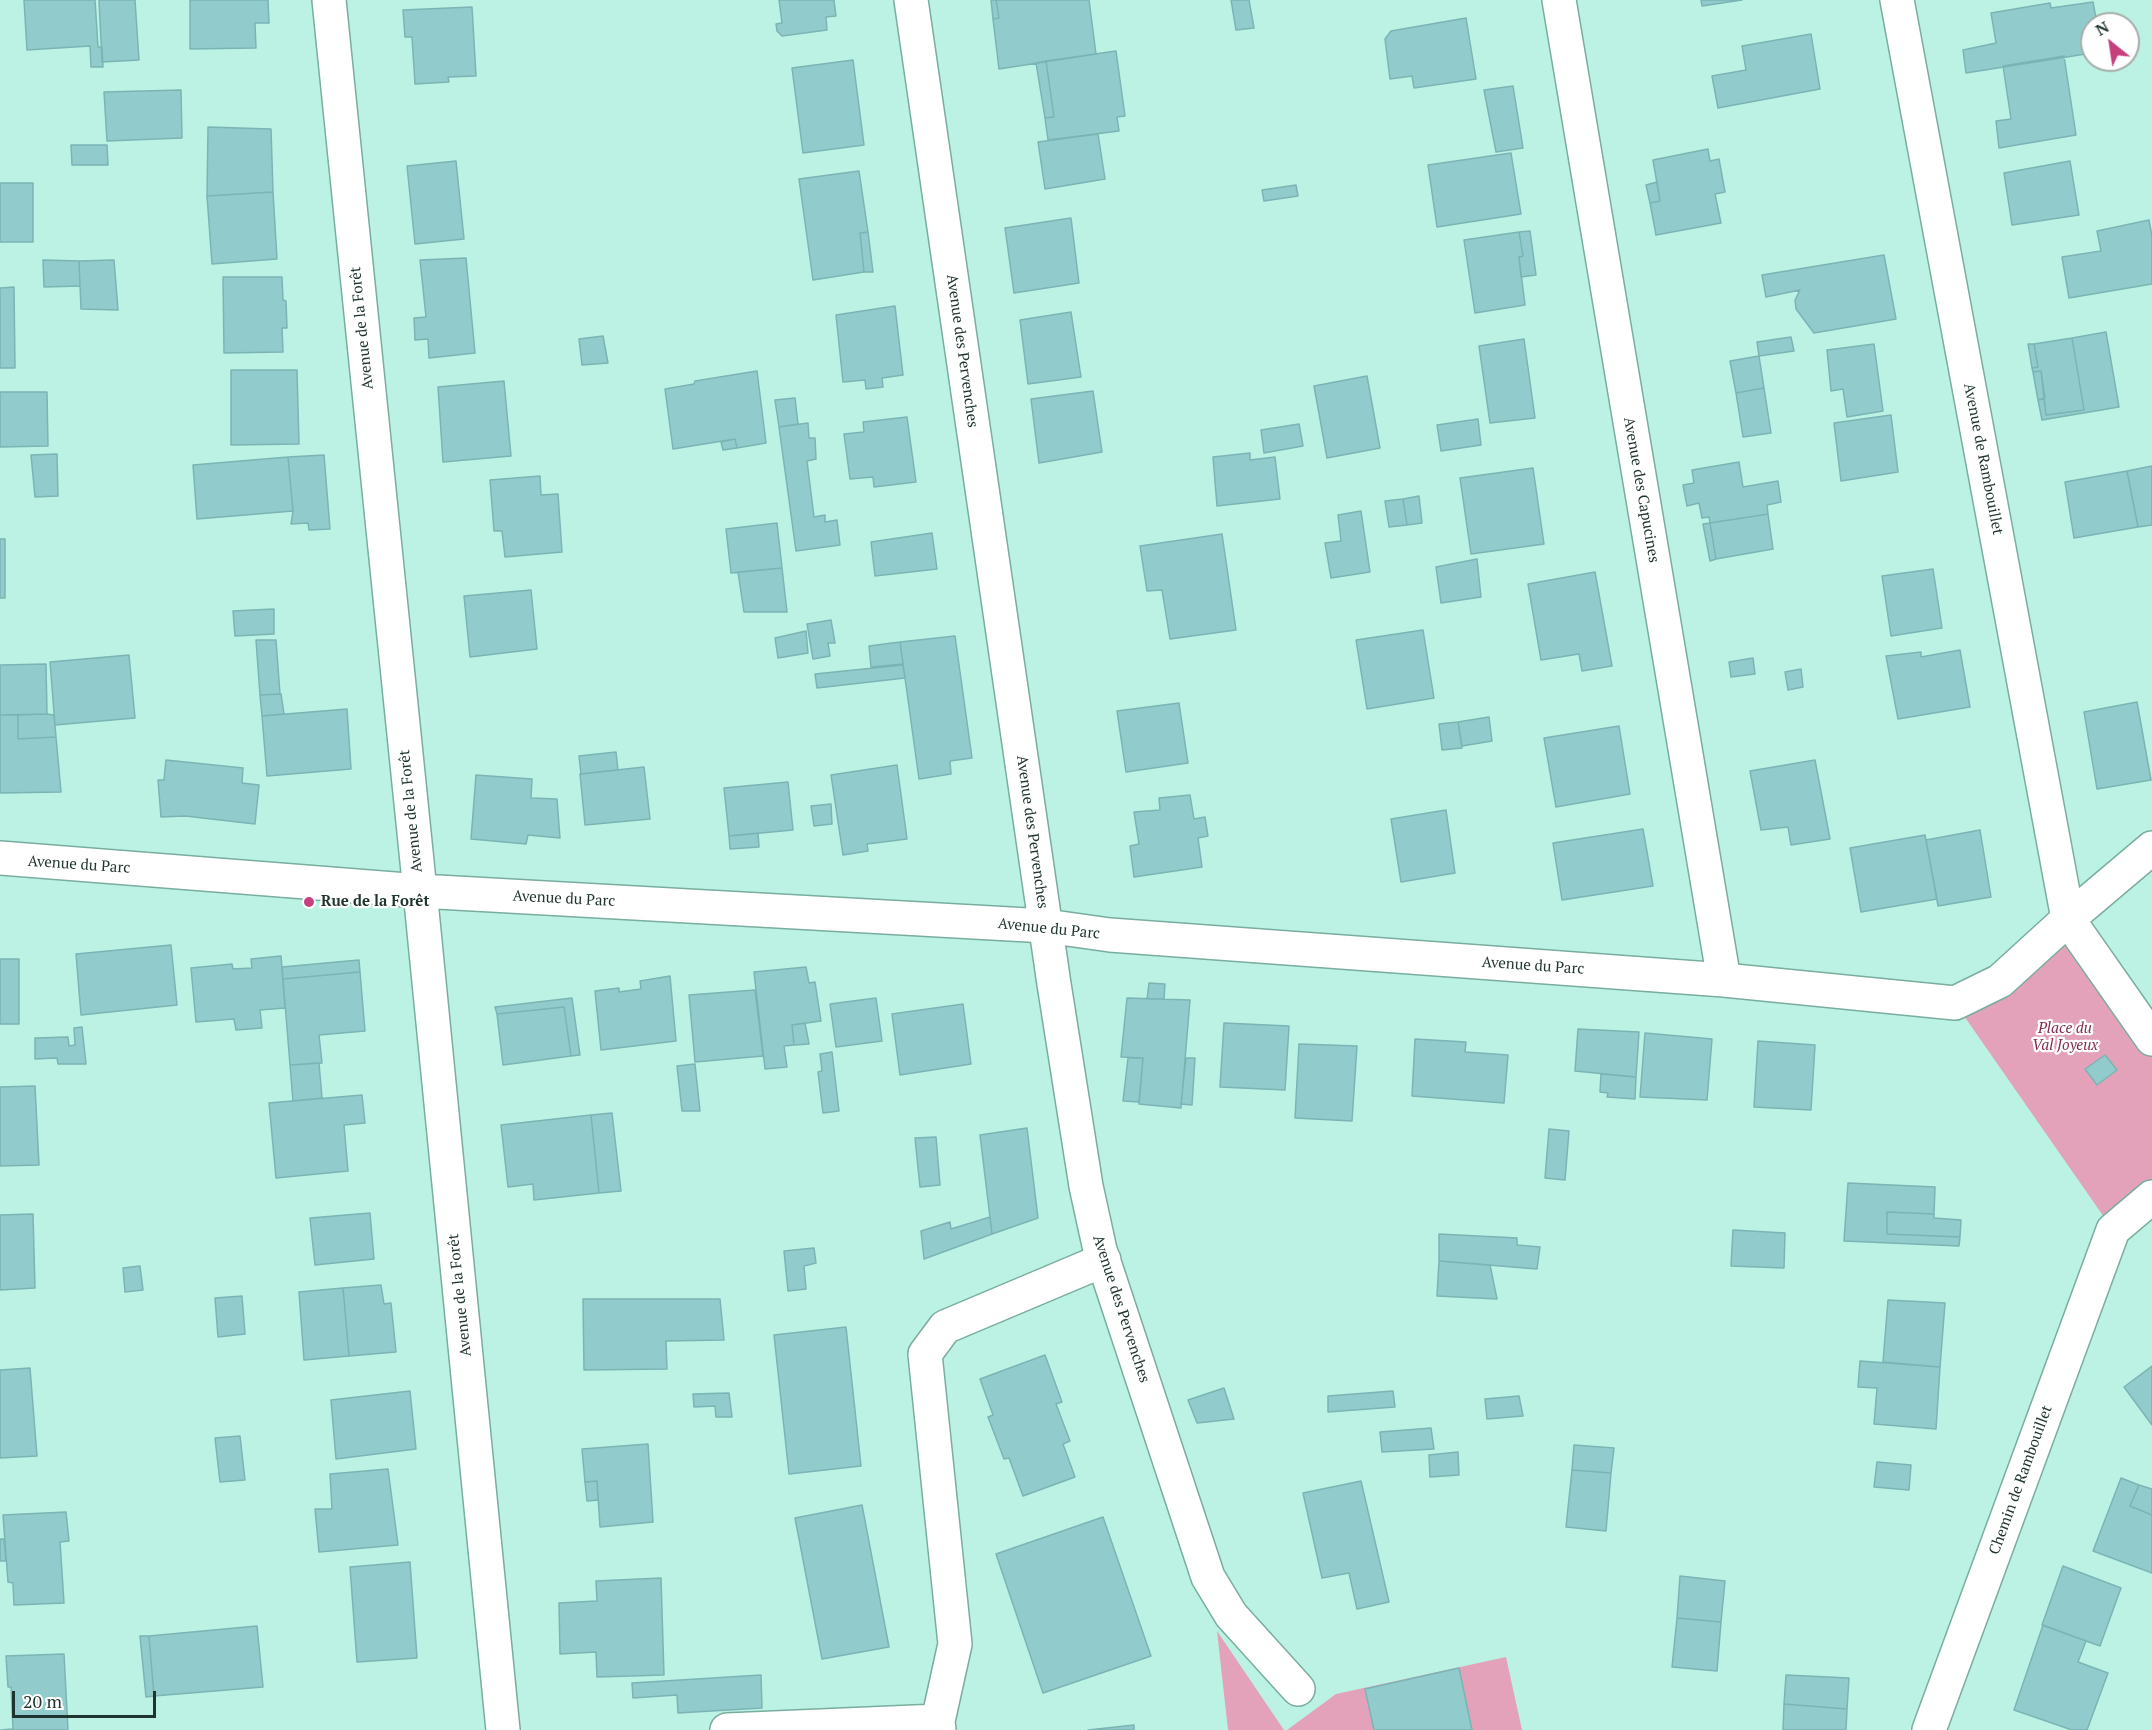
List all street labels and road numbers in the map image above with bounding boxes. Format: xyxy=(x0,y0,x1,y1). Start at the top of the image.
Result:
street label: Avenue de la Forêt xyxy=(347,266,377,390)
street label: Avenue des Pervenches xyxy=(942,273,982,429)
street label: Avenue de Rambouillet xyxy=(1959,382,2007,536)
street label: Avenue des Capucines xyxy=(1619,416,1663,564)
street label: Avenue de la Forêt xyxy=(396,749,426,873)
street label: Avenue des Pervenches xyxy=(1012,754,1052,910)
street label: Avenue du Parc xyxy=(27,852,131,878)
street label: Avenue du Parc xyxy=(512,887,616,911)
street label: Avenue du Parc xyxy=(997,915,1101,943)
street label: Avenue du Parc xyxy=(1481,953,1585,979)
street label: Avenue de la Forêt xyxy=(445,1233,475,1357)
street label: Avenue des Pervenches xyxy=(1089,1233,1153,1385)
street label: Chemin de Rambouillet xyxy=(1986,1403,2056,1557)

